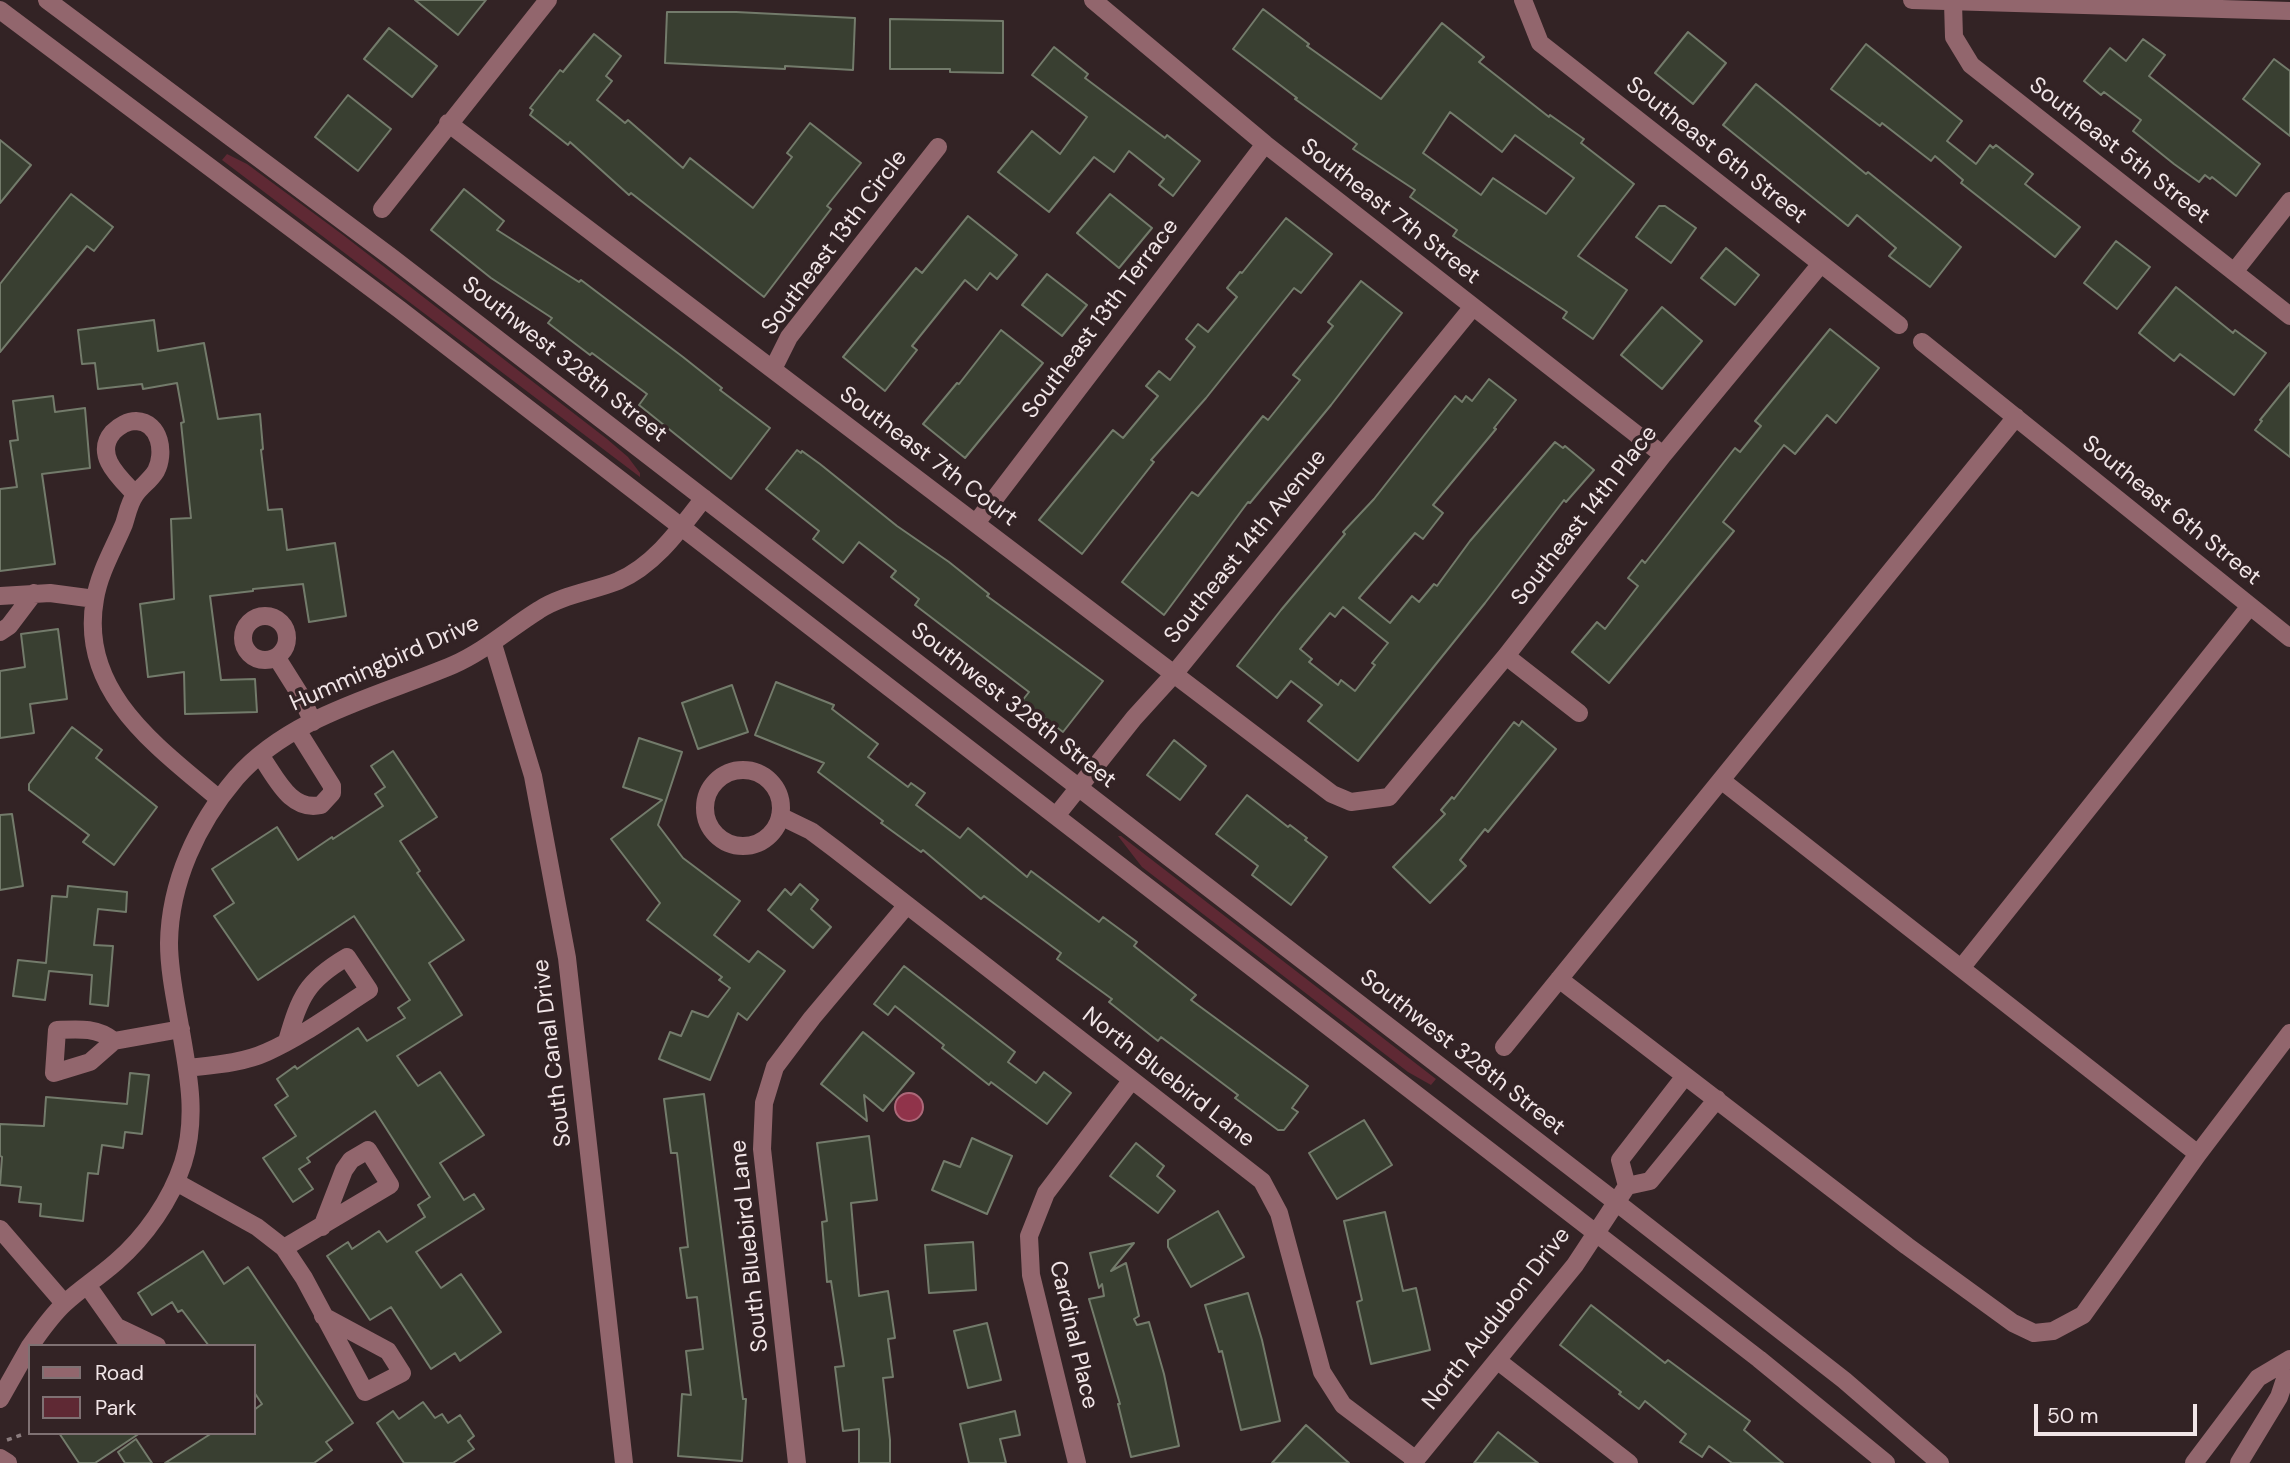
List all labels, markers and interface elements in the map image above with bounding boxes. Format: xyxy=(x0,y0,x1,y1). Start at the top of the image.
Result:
street label: Southeast 6th Street xyxy=(1620,72,1812,230)
street label: Southeast 5th Street xyxy=(2023,72,2215,230)
street label: Southeast 7th Street xyxy=(1295,133,1485,291)
street label: Southeast 13th Circle xyxy=(756,145,914,341)
street label: Southeast 13th Terrace xyxy=(1017,214,1185,424)
street label: Southwest 328th Street xyxy=(456,271,672,449)
street label: Southeast 7th Court xyxy=(834,381,1022,533)
street label: Southeast 14th Place xyxy=(1506,420,1664,612)
street label: Southeast 6th Street xyxy=(2076,430,2266,592)
street label: Southeast 14th Avenue xyxy=(1159,444,1333,650)
street label: Hummingbird Drive xyxy=(286,610,484,718)
street label: Southwest 328th Street xyxy=(905,617,1121,795)
street label: South Canal Drive xyxy=(528,958,578,1148)
street label: Southwest 328th Street xyxy=(1354,964,1570,1142)
street label: North Bluebird Lane xyxy=(1076,1002,1260,1154)
street label: South Bluebird Lane xyxy=(725,1139,775,1353)
street label: North Audubon Drive xyxy=(1417,1222,1577,1416)
street label: Cardinal Place xyxy=(1043,1258,1103,1412)
legend xyxy=(28,1344,256,1435)
text: Road xyxy=(95,1359,144,1387)
scale bar xyxy=(2038,1390,2201,1434)
text: Park xyxy=(95,1394,136,1422)
text: 50 m xyxy=(2047,1402,2098,1430)

